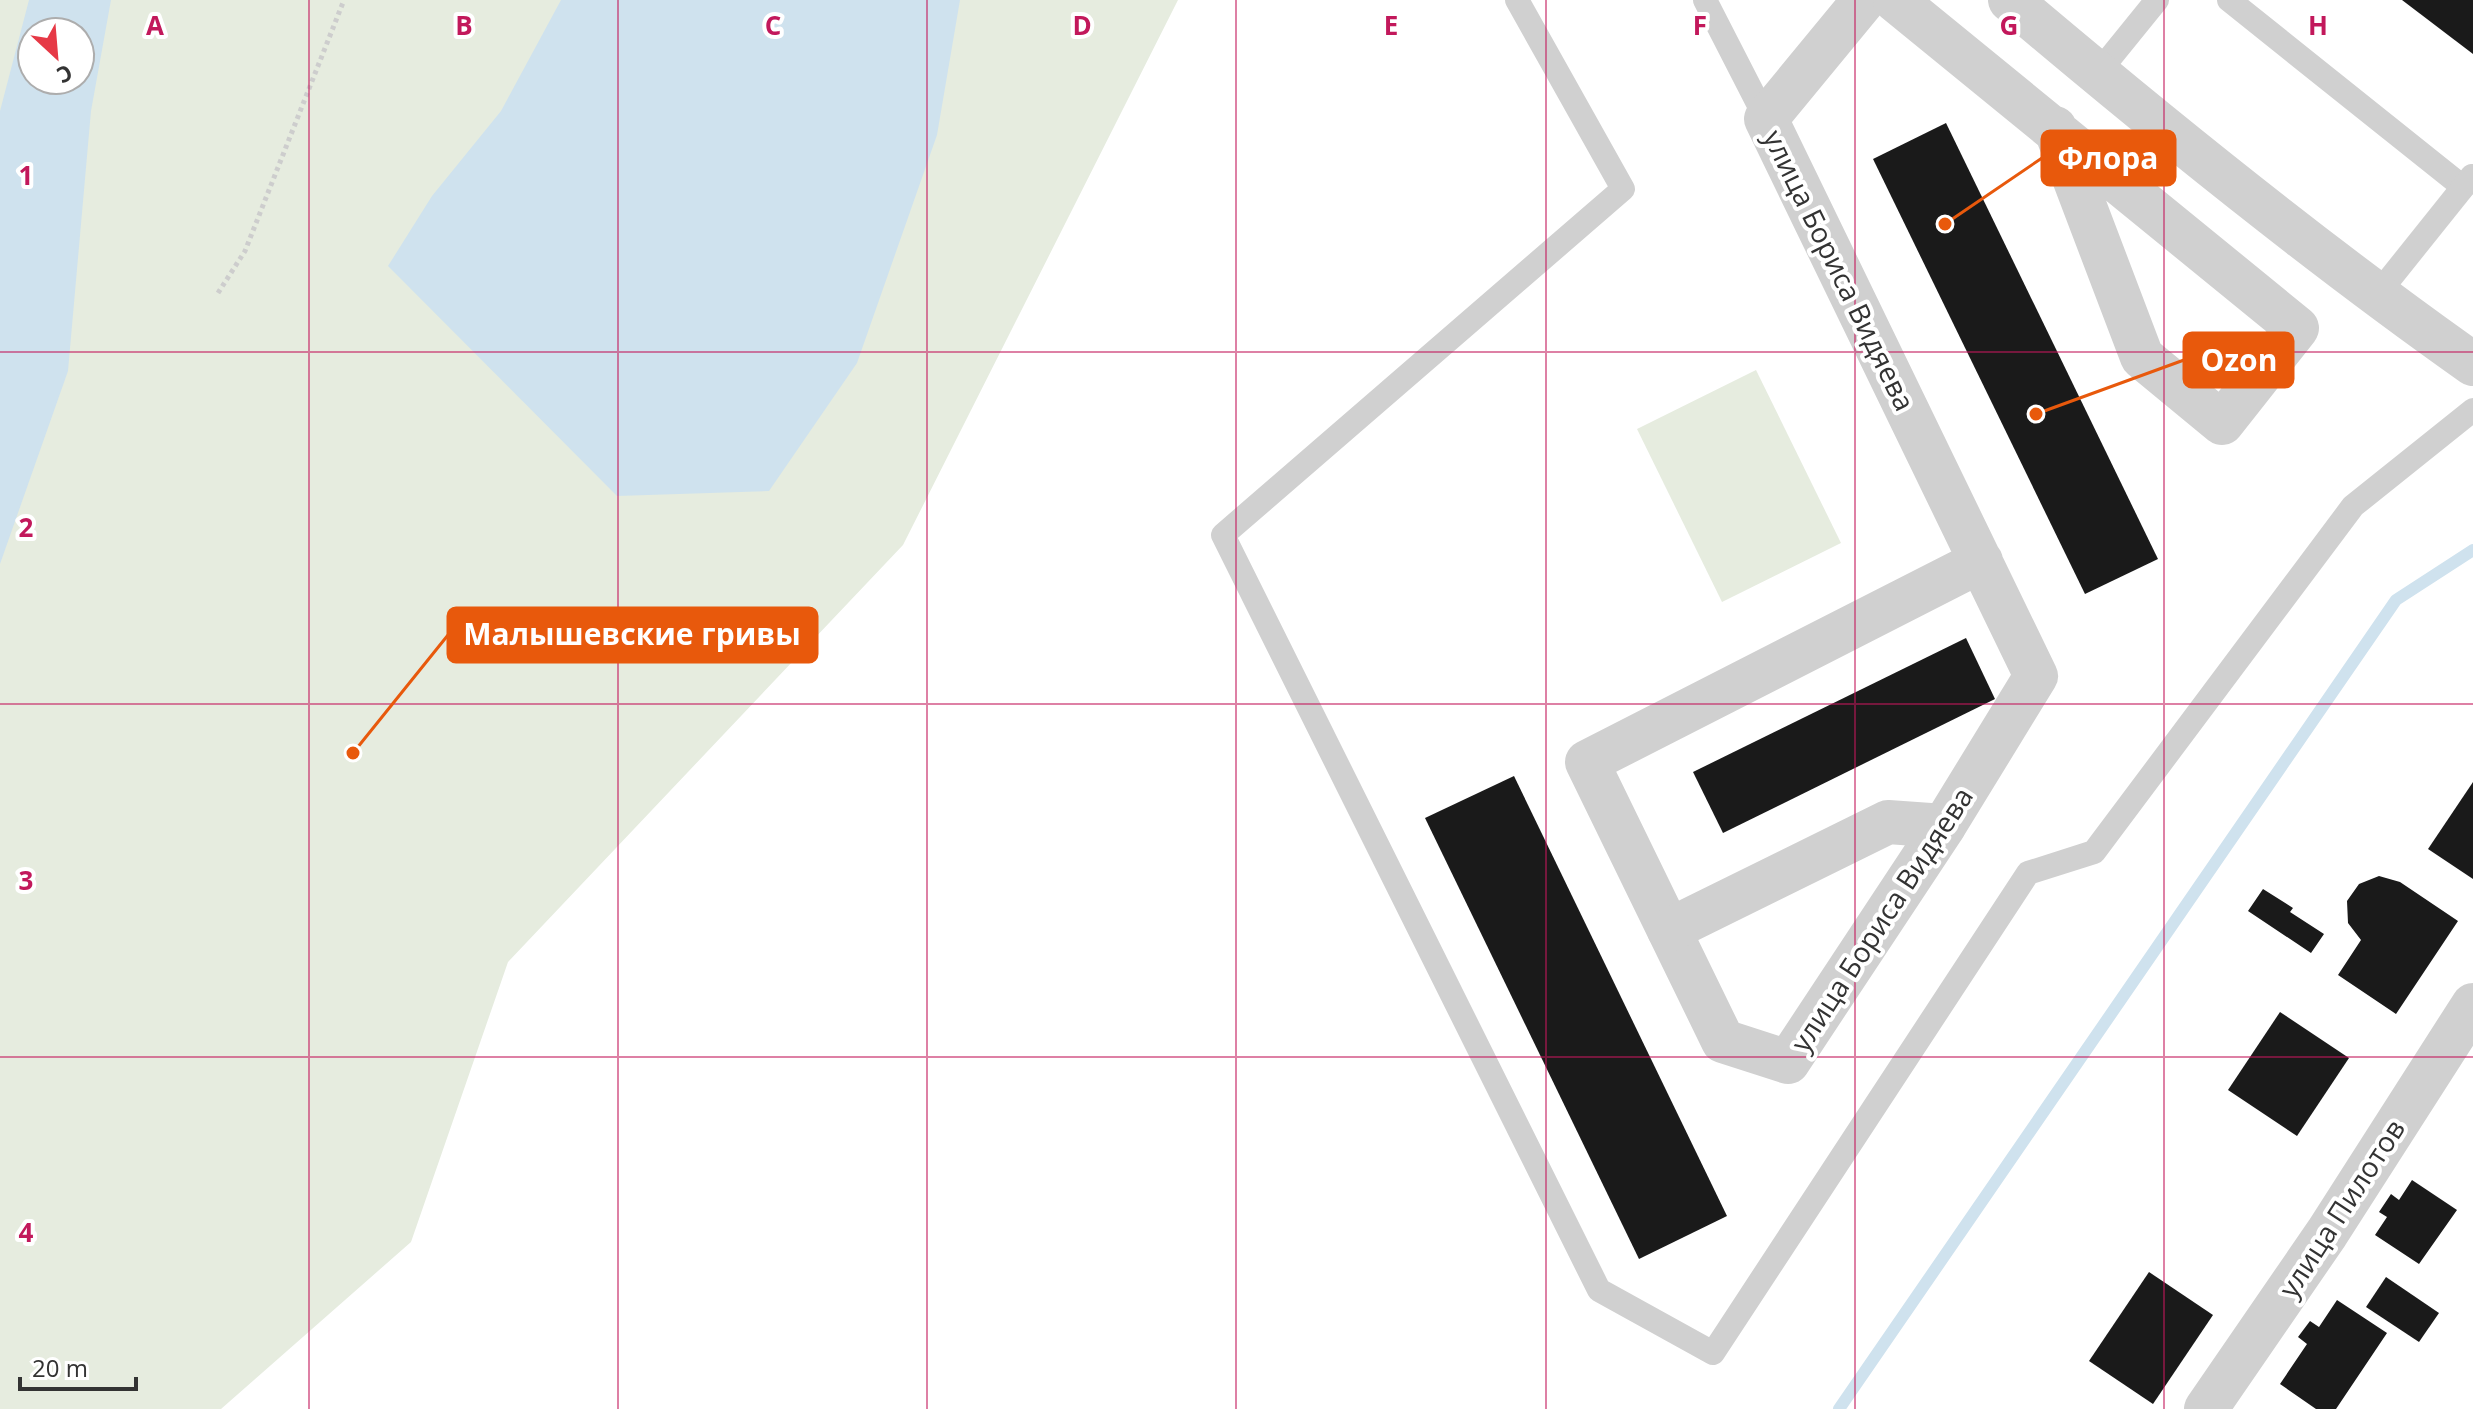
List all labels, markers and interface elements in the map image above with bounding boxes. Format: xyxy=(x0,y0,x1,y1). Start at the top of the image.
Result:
text: A xyxy=(146,7,164,43)
text: B xyxy=(455,7,473,43)
text: C xyxy=(765,7,781,43)
text: D xyxy=(1072,7,1092,43)
text: E xyxy=(1384,7,1398,43)
text: F xyxy=(1693,7,1707,43)
text: G xyxy=(2000,7,2018,43)
text: H xyxy=(2308,7,2328,43)
north arrow xyxy=(16,16,96,96)
text: С xyxy=(52,58,78,91)
street label: улица Бориса Видяева xyxy=(1755,123,1925,417)
callout: Флора xyxy=(2042,131,2175,185)
text: Флора xyxy=(2058,137,2158,178)
text: 1 xyxy=(19,157,33,193)
callout: Ozon xyxy=(2184,333,2293,387)
text: Ozon xyxy=(2201,339,2277,380)
text: 2 xyxy=(19,509,34,545)
callout: Малышевские гривы xyxy=(448,608,817,662)
text: Малышевские гривы xyxy=(463,613,801,654)
street label: улица Бориса Видяева xyxy=(1781,779,1981,1059)
text: 3 xyxy=(19,862,33,898)
street label: улица Пилотов xyxy=(2269,1112,2413,1304)
text: 4 xyxy=(19,1214,34,1250)
scale bar xyxy=(20,1341,136,1391)
text: 20 m xyxy=(32,1351,88,1384)

